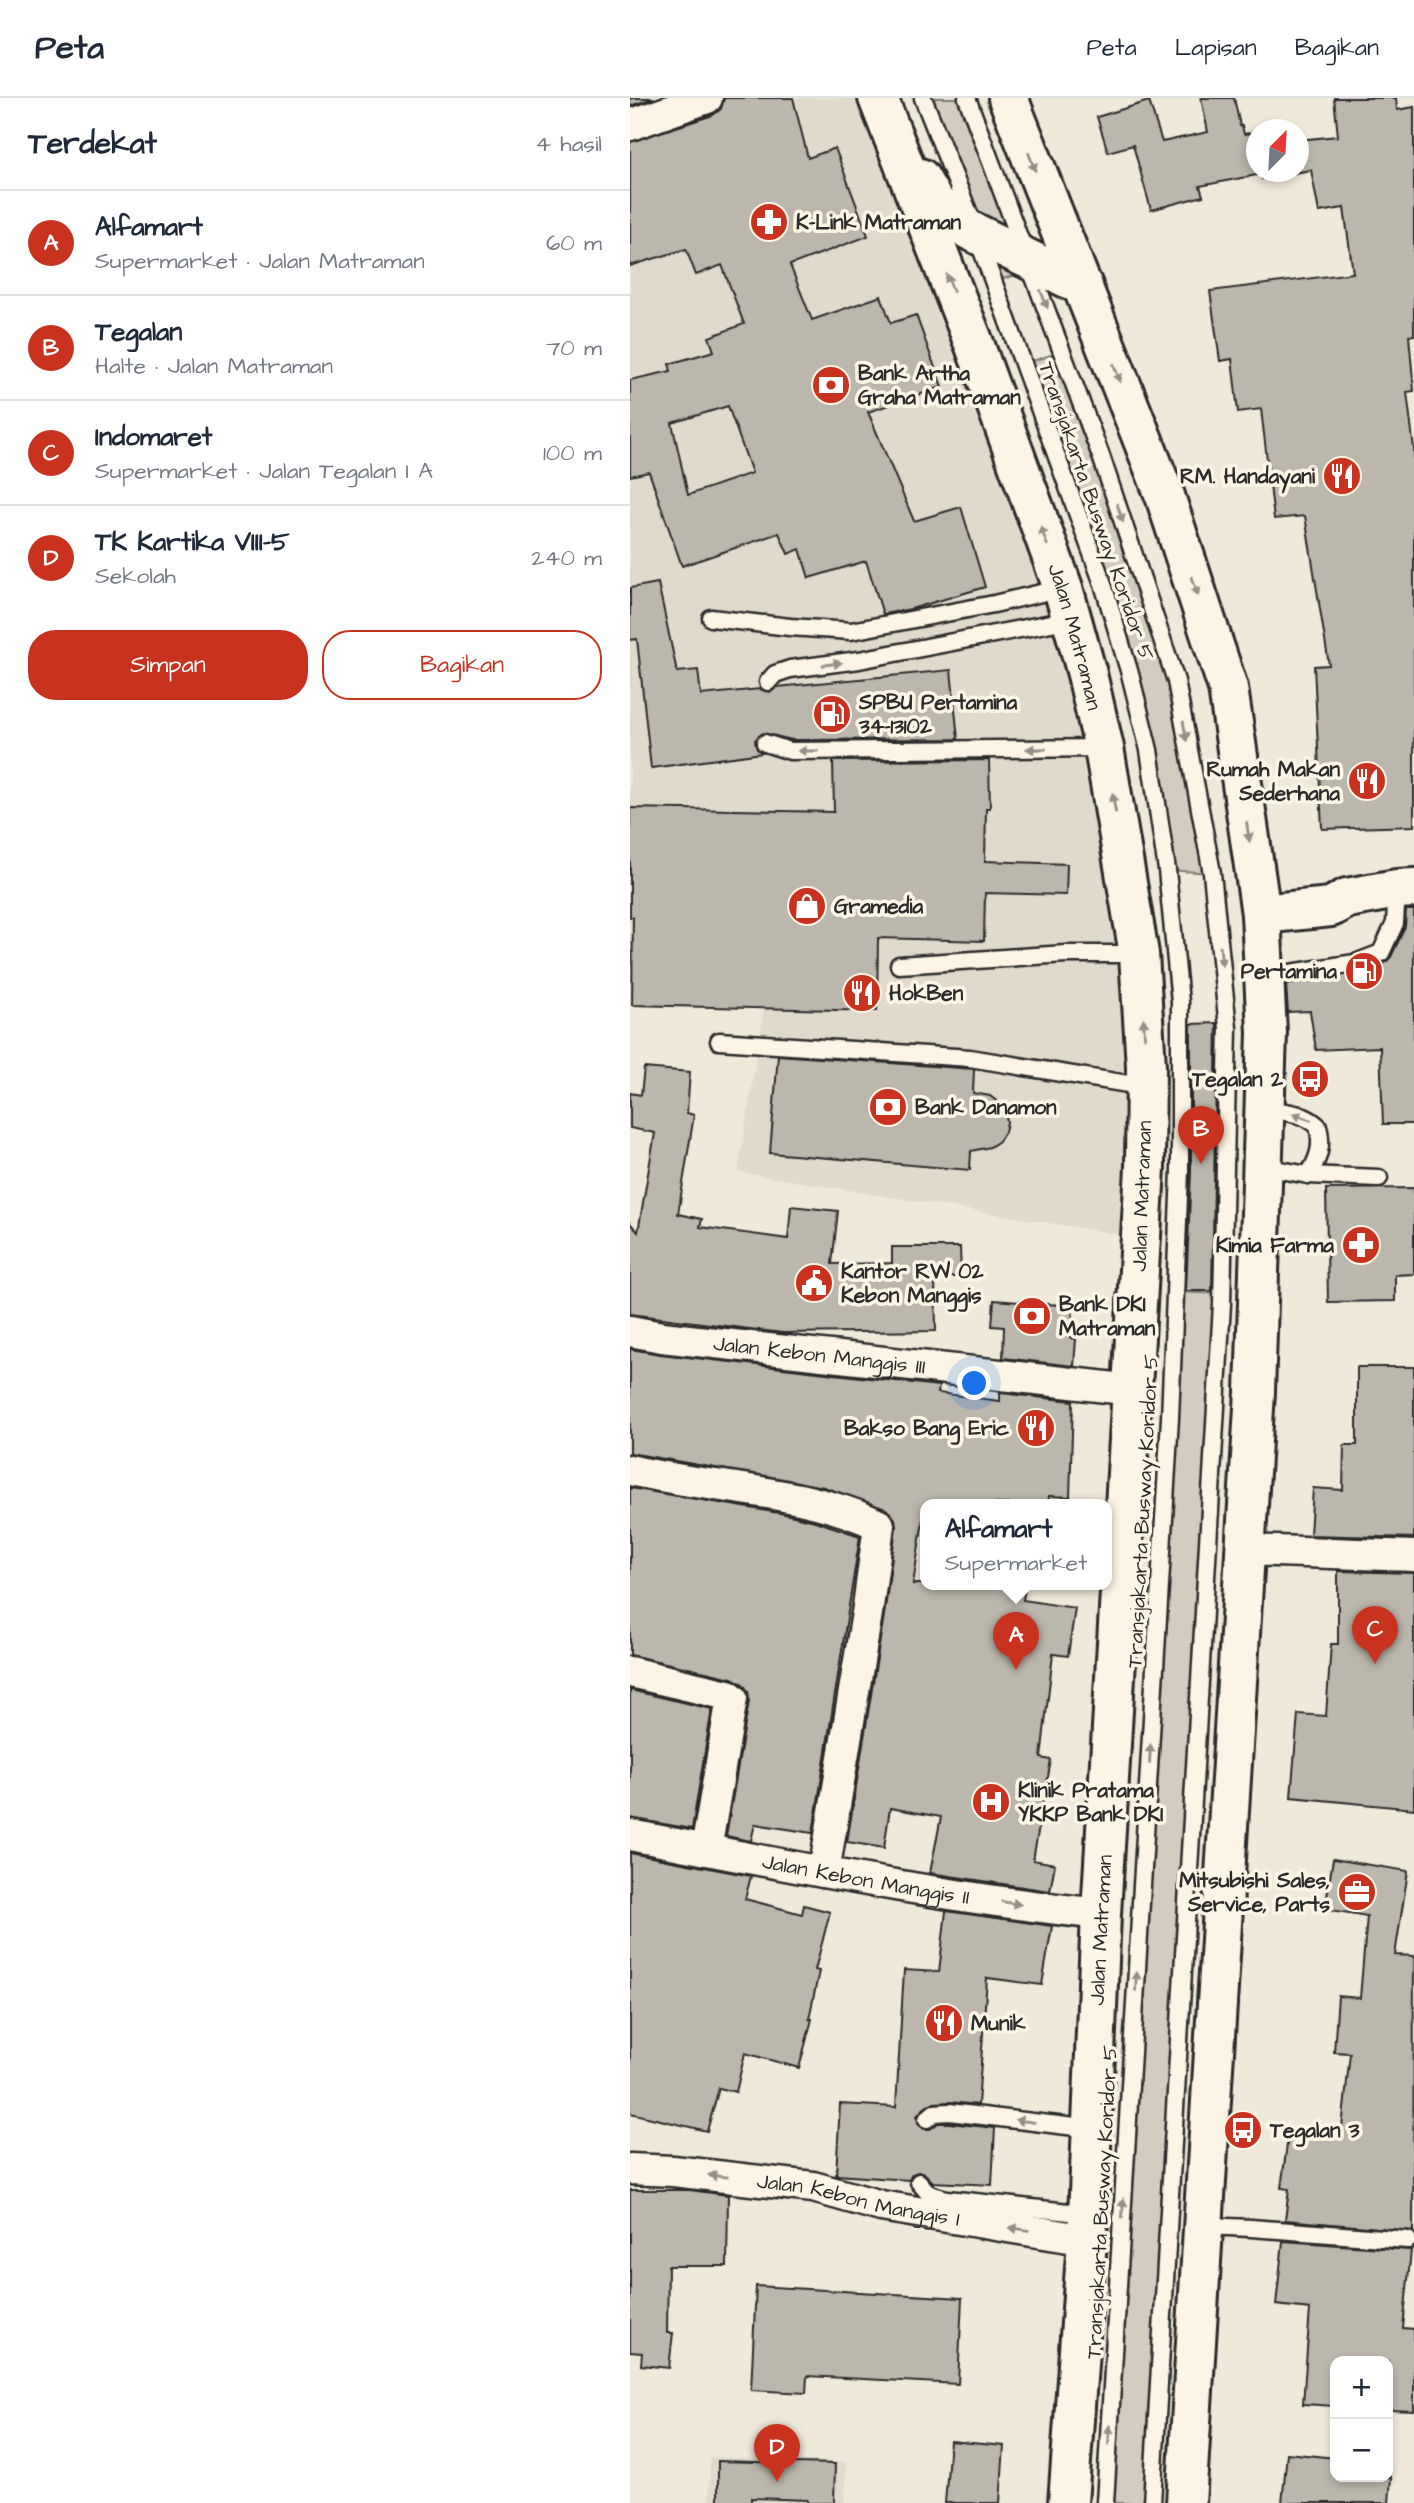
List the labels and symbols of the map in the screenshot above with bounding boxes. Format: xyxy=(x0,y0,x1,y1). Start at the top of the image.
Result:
north arrow xyxy=(1246,119,1309,182)
one-way arrow xyxy=(1027,151,1038,172)
pharmacy icon: K-Link Matraman xyxy=(748,201,790,243)
place label: K-Link Matraman xyxy=(796,208,962,237)
one-way arrow xyxy=(944,272,955,293)
one-way arrow xyxy=(1038,289,1049,310)
street label: Transjakarta Busway Koridor 5 xyxy=(1029,358,1161,665)
place label: Bank Artha Graha Matraman xyxy=(858,359,1021,412)
one-way arrow xyxy=(1112,362,1123,383)
bank icon: Bank Artha Graha Matraman xyxy=(810,364,852,406)
restaurant icon: RM. Handayani xyxy=(1321,455,1363,497)
place label: RM. Handayani xyxy=(1180,462,1316,494)
one-way arrow xyxy=(1115,503,1126,524)
one-way arrow xyxy=(1038,526,1049,547)
street label: Jalan Matraman xyxy=(1041,559,1109,713)
one-way arrow xyxy=(1190,576,1200,597)
one-way arrow xyxy=(821,658,843,669)
place label: SPBU Pertamina 34-13102 xyxy=(858,688,1018,741)
fuel station icon: SPBU Pertamina 34-13102 xyxy=(811,693,853,735)
one-way arrow xyxy=(1180,720,1191,742)
one-way arrow xyxy=(1025,743,1047,755)
one-way arrow xyxy=(797,745,819,757)
place label: Rumah Makan Sederhana xyxy=(1206,755,1340,808)
restaurant icon: Rumah Makan Sederhana xyxy=(1346,760,1388,802)
one-way arrow xyxy=(1108,792,1119,814)
one-way arrow xyxy=(1243,821,1254,843)
shop icon: Gramedia xyxy=(786,885,828,927)
place label: Gramedia xyxy=(834,892,923,921)
one-way arrow xyxy=(1215,945,1226,967)
fuel station icon: Pertamina xyxy=(1343,950,1385,992)
place label: Pertamina xyxy=(1241,957,1337,986)
restaurant icon: HokBen xyxy=(841,972,883,1014)
place label: HokBen xyxy=(889,979,964,1008)
one-way arrow xyxy=(1138,1017,1149,1039)
bus stop icon: Tegalan 2 xyxy=(1289,1058,1331,1100)
place label: Tegalan 2 xyxy=(1191,1065,1284,1096)
bank icon: Bank Danamon xyxy=(867,1086,909,1128)
place label: Bank Danamon xyxy=(915,1093,1057,1122)
pin: B xyxy=(1178,1106,1224,1164)
one-way arrow xyxy=(1291,1111,1312,1122)
street label: Jalan Matraman xyxy=(1125,1120,1159,1272)
pharmacy icon: Kimia Farma xyxy=(1340,1224,1382,1266)
place label: Kimia Farma xyxy=(1216,1231,1334,1260)
place label: Kantor RW 02 Kebon Manggis xyxy=(841,1257,985,1312)
public building icon: Kantor RW 02 Kebon Manggis xyxy=(793,1262,835,1304)
place label: Bank DKI Matraman xyxy=(1059,1290,1156,1343)
bank icon: Bank DKI Matraman xyxy=(1011,1295,1053,1337)
street label: Jalan Kebon Manggis III xyxy=(712,1328,927,1381)
street label: Transjakarta Busway Koridor 5 xyxy=(1120,1353,1168,1669)
your location xyxy=(957,1366,991,1400)
restaurant icon: Bakso Bang Eric xyxy=(1015,1407,1057,1449)
place label: Bakso Bang Eric xyxy=(844,1414,1010,1445)
pin: C xyxy=(1352,1606,1398,1664)
pin: A xyxy=(993,1612,1039,1670)
one-way arrow xyxy=(1145,1742,1156,1764)
place label: Klinik Pratama YKKP Bank DKI xyxy=(1018,1776,1163,1829)
hospital icon: Klinik Pratama YKKP Bank DKI xyxy=(970,1781,1012,1823)
street label: Jalan Kebon Manggis II xyxy=(760,1846,972,1911)
street label: Jalan Matraman xyxy=(1083,1854,1119,2006)
place label: Mitsubishi Sales, Service, Parts xyxy=(1179,1866,1330,1919)
office icon: Mitsubishi Sales, Service, Parts xyxy=(1336,1871,1378,1913)
one-way arrow xyxy=(1000,1898,1022,1909)
one-way arrow xyxy=(1131,1969,1142,1991)
restaurant icon: Munik xyxy=(923,2002,965,2044)
place label: Munik xyxy=(971,2009,1026,2038)
street label: Transjakarta Busway Koridor 5 xyxy=(1079,2044,1127,2360)
bus stop icon: Tegalan 3 xyxy=(1222,2109,1264,2151)
one-way arrow xyxy=(1013,2115,1035,2126)
place label: Tegalan 3 xyxy=(1269,2116,1360,2147)
street label: Jalan Kebon Manggis I xyxy=(755,2166,962,2233)
one-way arrow xyxy=(707,2171,729,2182)
one-way arrow xyxy=(1117,2197,1128,2219)
one-way arrow xyxy=(1008,2223,1030,2234)
pin: D xyxy=(754,2424,800,2482)
one-way arrow xyxy=(1104,2424,1115,2446)

